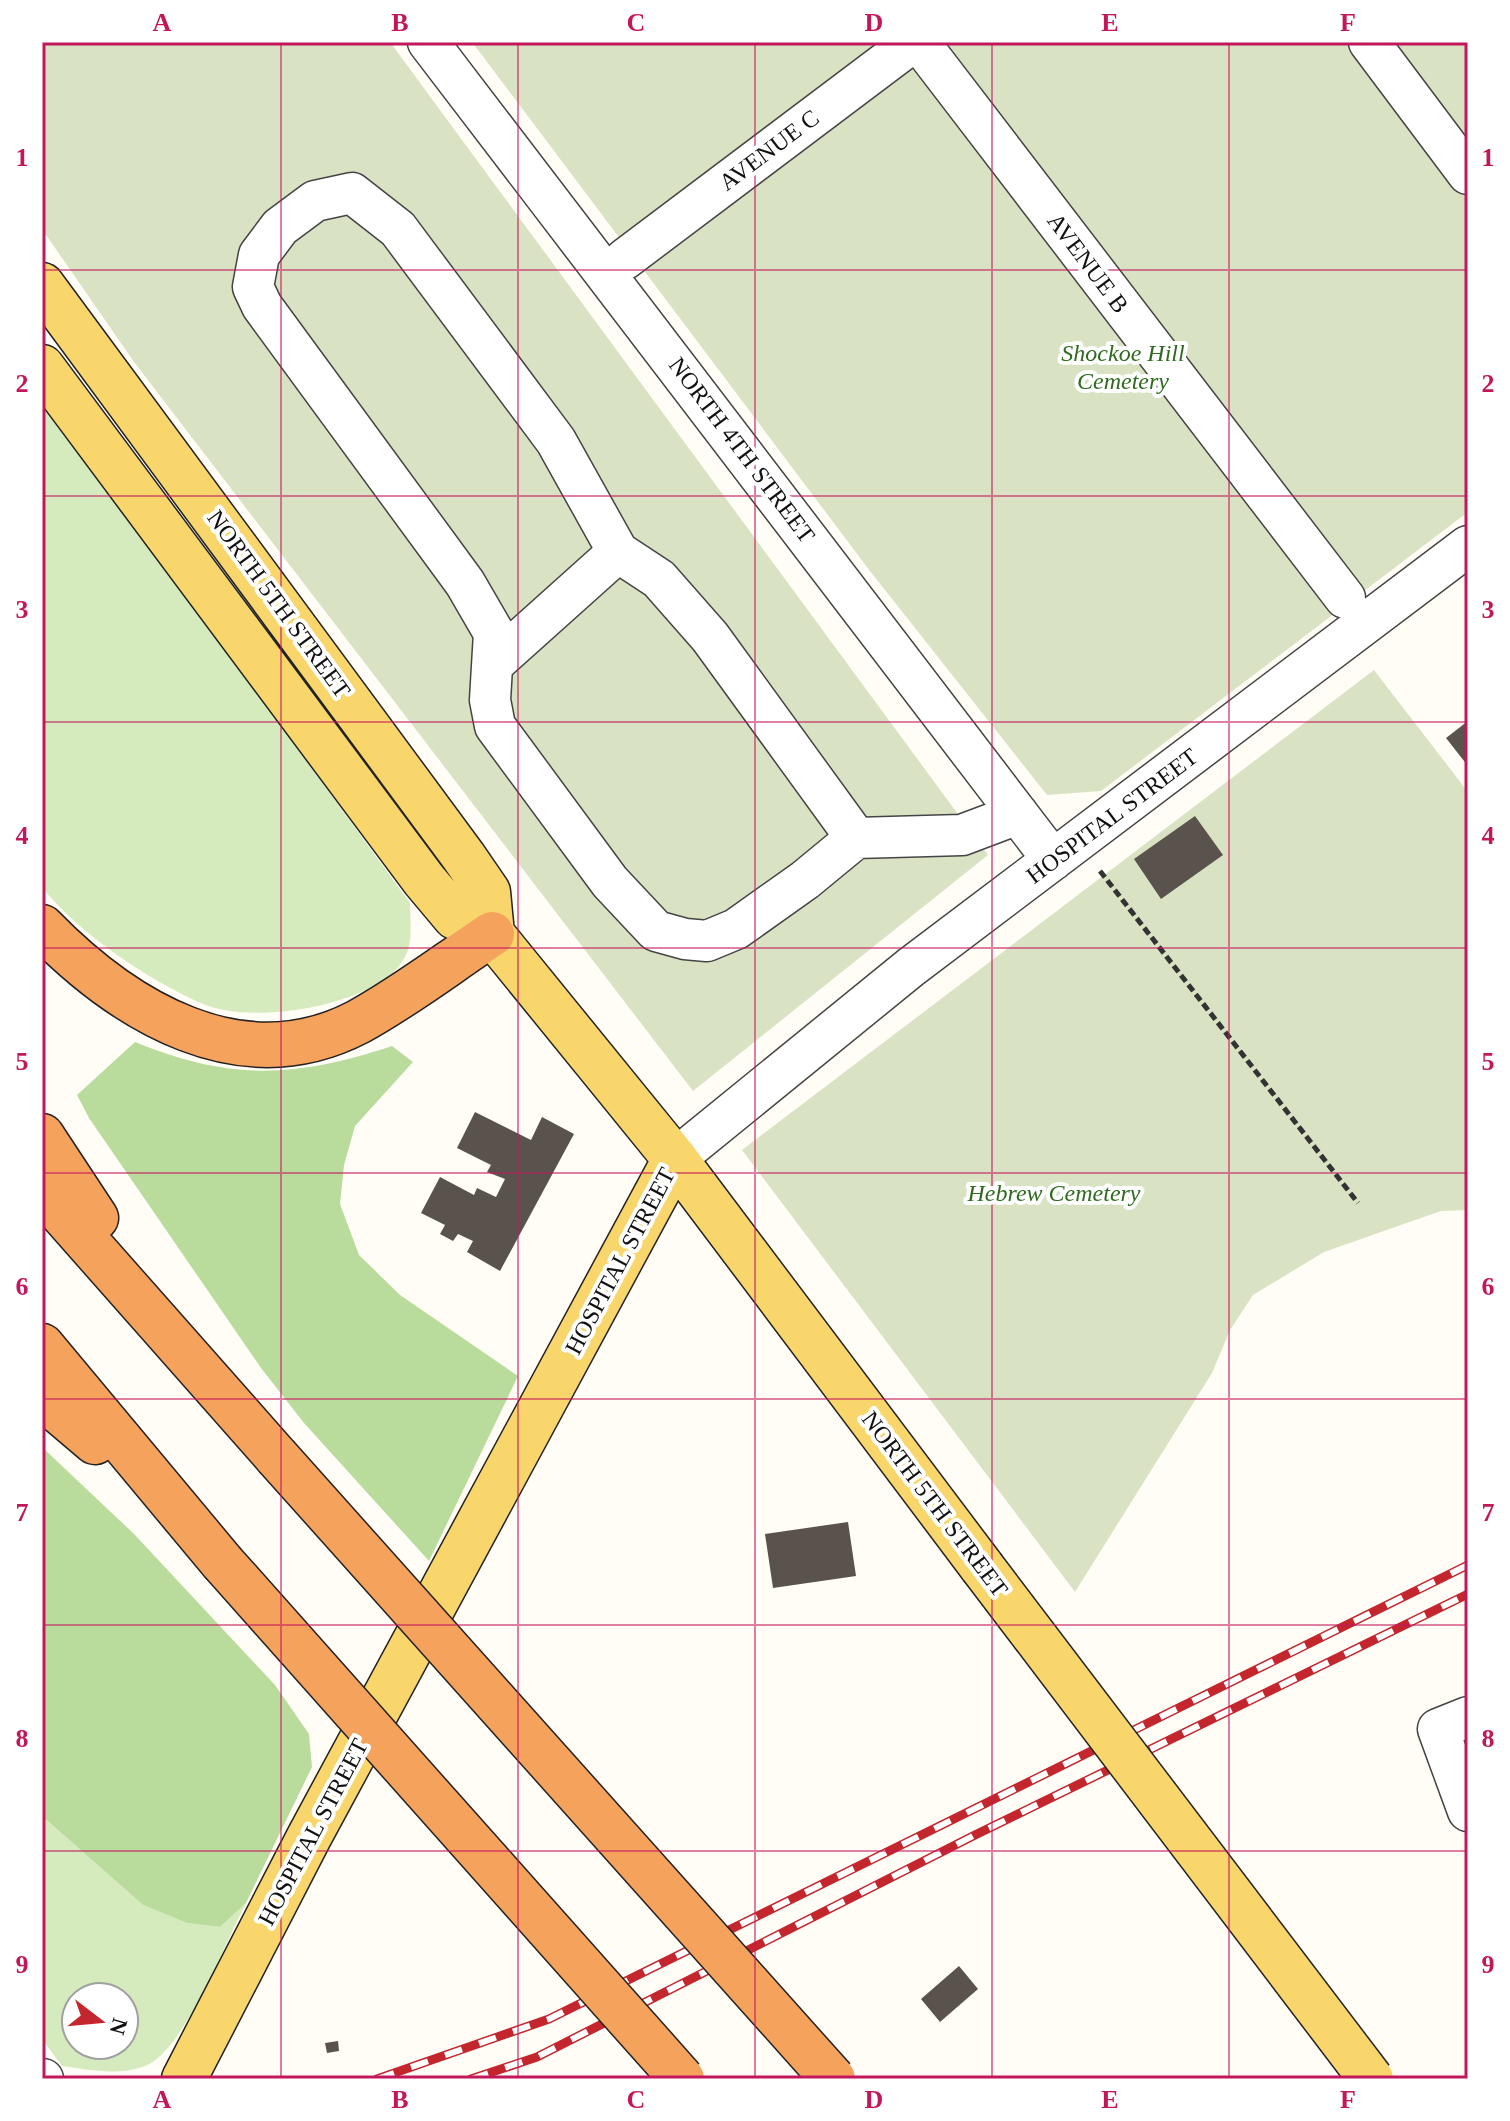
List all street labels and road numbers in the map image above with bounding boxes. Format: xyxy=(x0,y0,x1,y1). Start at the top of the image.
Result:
street label: AVENUE C xyxy=(714,104,824,196)
street label: AVENUE B xyxy=(1042,208,1134,318)
street label: NORTH 4TH STREET xyxy=(664,352,820,548)
street label: NORTH 5TH STREET xyxy=(202,505,356,703)
street label: HOSPITAL STREET xyxy=(1021,743,1203,889)
street label: HOSPITAL STREET xyxy=(560,1163,680,1359)
street label: NORTH 5TH STREET xyxy=(857,1406,1013,1602)
street label: HOSPITAL STREET xyxy=(253,1734,373,1930)

